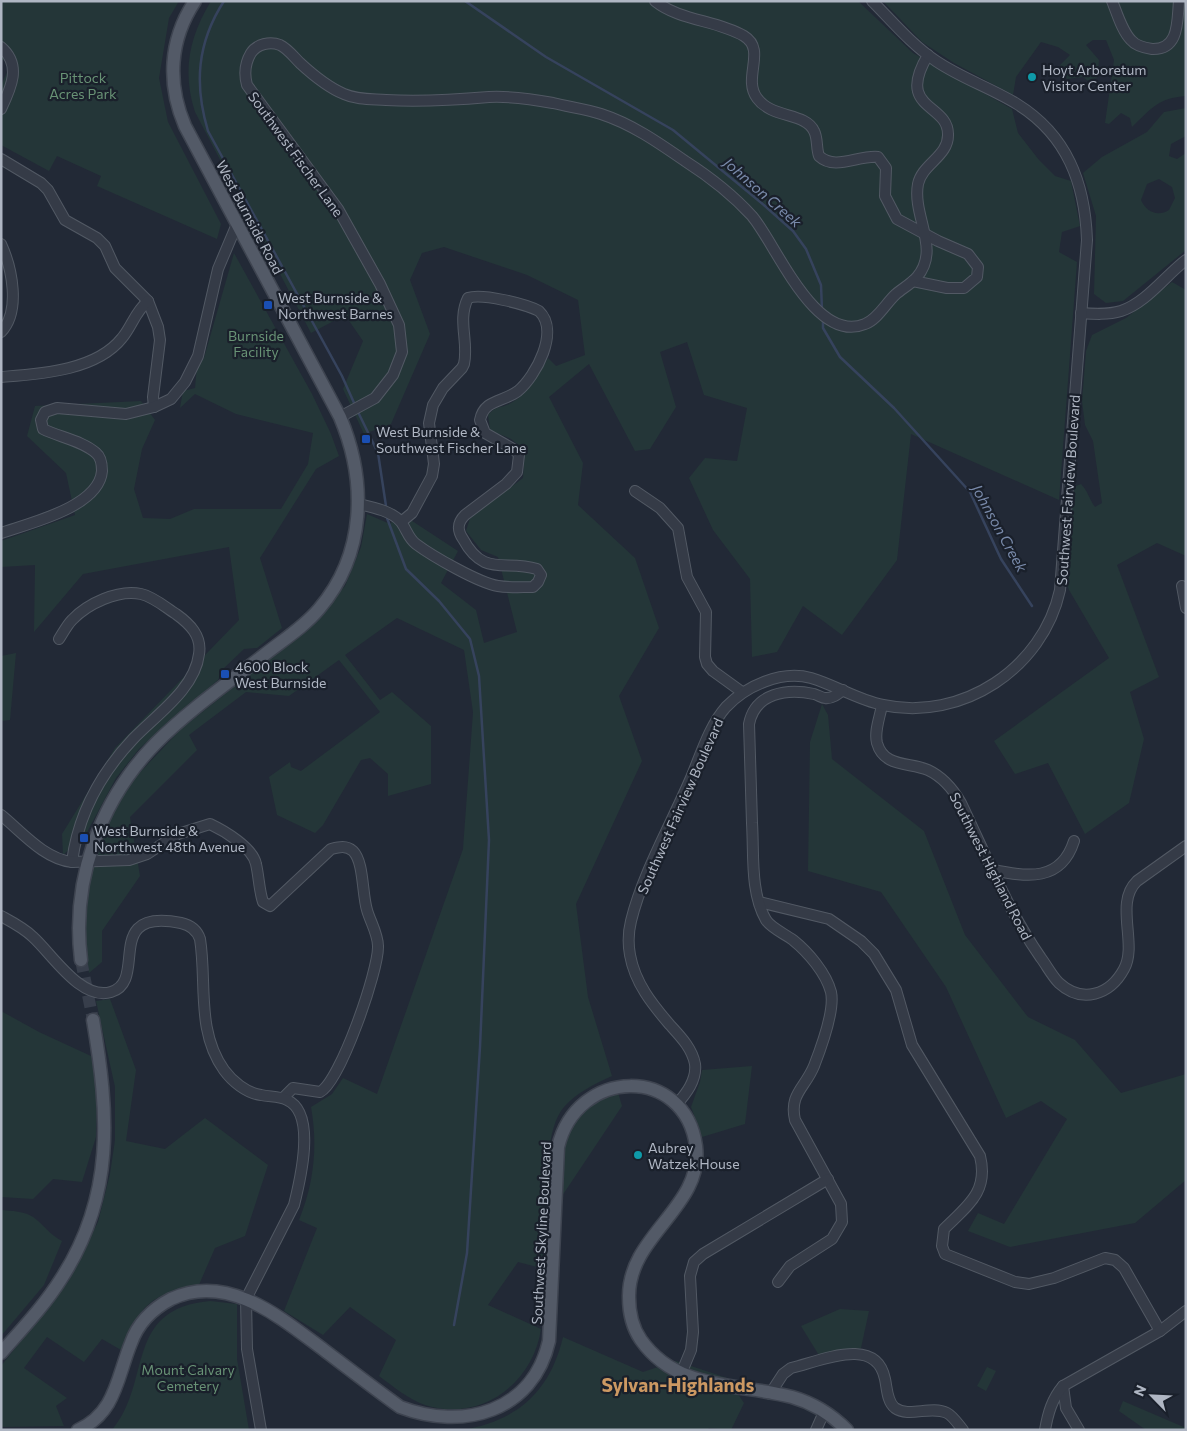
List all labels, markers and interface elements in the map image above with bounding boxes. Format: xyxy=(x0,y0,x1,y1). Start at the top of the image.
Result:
place label: Hoyt Arboretum Visitor Center xyxy=(1042,61,1147,94)
park label: Pittock Acres Park xyxy=(49,69,117,102)
marker: Hoyt Arboretum Visitor Center xyxy=(1026,71,1038,83)
street label: Southwest Fischer Lane xyxy=(245,88,347,220)
water label: Johnson Creek xyxy=(719,152,806,231)
street label: West Burnside Road xyxy=(213,157,287,277)
place label: West Burnside & Northwest Barnes xyxy=(278,289,393,322)
marker: West Burnside & Northwest Barnes xyxy=(262,299,274,311)
park label: Burnside Facility xyxy=(228,327,284,360)
street label: Southwest Fairview Boulevard xyxy=(1053,394,1083,586)
place label: West Burnside & Southwest Fischer Lane xyxy=(376,423,526,456)
marker: West Burnside & Southwest Fischer Lane xyxy=(360,433,372,445)
water label: Johnson Creek xyxy=(967,479,1032,576)
place label: 4600 Block West Burnside xyxy=(235,658,326,691)
marker: 4600 Block West Burnside xyxy=(219,668,231,680)
street label: Southwest Fairview Boulevard xyxy=(633,715,727,897)
street label: Southwest Highland Road xyxy=(946,789,1036,943)
place label: West Burnside & Northwest 48th Avenue xyxy=(94,822,245,855)
marker: West Burnside & Northwest 48th Avenue xyxy=(78,832,90,844)
place label: Aubrey Watzek House xyxy=(648,1139,740,1172)
street label: Southwest Skyline Boulevard xyxy=(528,1141,554,1325)
marker: Aubrey Watzek House xyxy=(632,1149,644,1161)
park label: Mount Calvary Cemetery xyxy=(141,1361,235,1394)
north arrow xyxy=(1127,1371,1177,1421)
district label: Sylvan-Highlands xyxy=(602,1373,755,1396)
text: N xyxy=(1130,1382,1150,1399)

